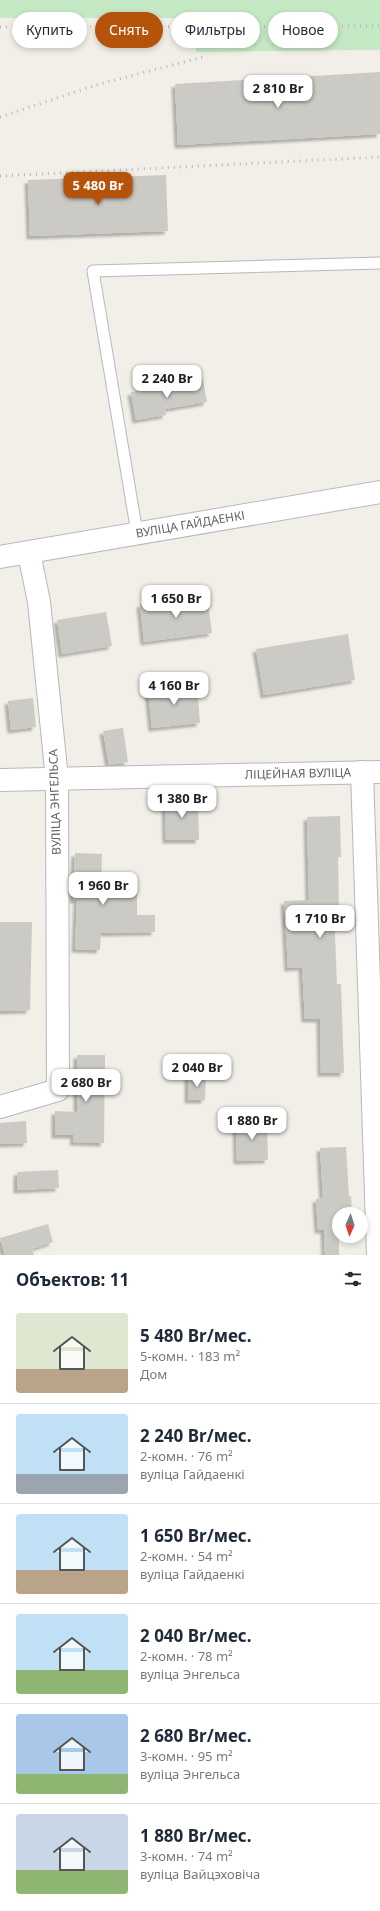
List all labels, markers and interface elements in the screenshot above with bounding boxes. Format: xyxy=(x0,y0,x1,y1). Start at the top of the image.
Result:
chip: Купить xyxy=(12,12,87,48)
chip: Снять xyxy=(95,12,163,48)
chip: Фильтры xyxy=(171,12,260,48)
chip: Новое xyxy=(268,12,338,48)
pin: 2 810 Br xyxy=(237,75,319,109)
text: 2 810 Br xyxy=(253,79,303,97)
pin: 5 480 Br xyxy=(57,172,139,206)
text: 5 480 Br xyxy=(73,176,123,194)
pin: 2 240 Br xyxy=(126,365,208,399)
text: 2 240 Br xyxy=(142,369,192,387)
street label: ВУЛІЦА ГАЙДАЕНКІ xyxy=(134,506,246,542)
pin: 1 650 Br xyxy=(135,585,217,619)
text: 1 650 Br xyxy=(151,589,201,607)
pin: 4 160 Br xyxy=(133,672,215,706)
text: 4 160 Br xyxy=(149,676,199,694)
street label: ВУЛІЦА ЭНГЕЛЬСА xyxy=(44,748,65,855)
street label: ЛІЦЕЙНАЯ ВУЛІЦА xyxy=(245,764,352,783)
pin: 1 380 Br xyxy=(141,785,223,819)
text: 1 380 Br xyxy=(157,789,207,807)
pin: 1 960 Br xyxy=(62,872,144,906)
text: 1 960 Br xyxy=(78,876,128,894)
pin: 1 710 Br xyxy=(279,905,361,939)
text: 1 710 Br xyxy=(295,909,345,927)
pin: 2 040 Br xyxy=(156,1054,238,1088)
text: 2 040 Br xyxy=(172,1058,222,1076)
pin: 2 680 Br xyxy=(45,1069,127,1103)
text: 2 680 Br xyxy=(61,1073,111,1091)
pin: 1 880 Br xyxy=(211,1107,293,1141)
text: 1 880 Br xyxy=(227,1111,277,1129)
north arrow xyxy=(332,1207,368,1243)
map controls xyxy=(332,1207,368,1243)
text: Объектов: 11 xyxy=(16,1268,129,1291)
icon: filters xyxy=(342,1268,364,1290)
text: 5 480 Br/мес. xyxy=(140,1324,252,1347)
icon: home xyxy=(48,1329,96,1377)
text: 5-комн. · 183 m² xyxy=(140,1347,240,1365)
text: Дом xyxy=(140,1365,167,1383)
text: 2 240 Br/мес. xyxy=(140,1424,252,1447)
icon: home xyxy=(48,1430,96,1478)
text: 2-комн. · 76 m² xyxy=(140,1447,233,1465)
text: вуліца Гайдаенкі xyxy=(140,1465,245,1483)
text: 1 650 Br/мес. xyxy=(140,1524,252,1547)
icon: home xyxy=(48,1530,96,1578)
text: 2-комн. · 54 m² xyxy=(140,1547,233,1565)
text: вуліца Гайдаенкі xyxy=(140,1565,245,1583)
text: 2 040 Br/мес. xyxy=(140,1624,252,1647)
icon: home xyxy=(48,1630,96,1678)
text: 2-комн. · 78 m² xyxy=(140,1647,233,1665)
text: вуліца Энгельса xyxy=(140,1665,240,1683)
text: 2 680 Br/мес. xyxy=(140,1724,252,1747)
icon: home xyxy=(48,1730,96,1778)
text: 3-комн. · 95 m² xyxy=(140,1747,233,1765)
text: вуліца Энгельса xyxy=(140,1765,240,1783)
text: 1 880 Br/мес. xyxy=(140,1824,252,1847)
icon: home xyxy=(48,1830,96,1878)
text: 3-комн. · 74 m² xyxy=(140,1847,233,1865)
text: вуліца Вайцэховіча xyxy=(140,1865,260,1883)

